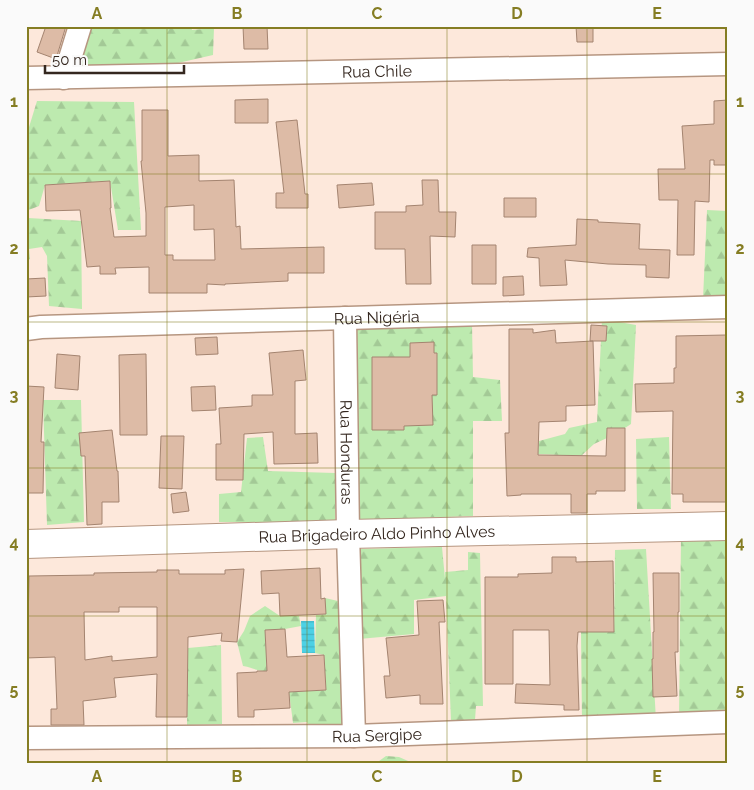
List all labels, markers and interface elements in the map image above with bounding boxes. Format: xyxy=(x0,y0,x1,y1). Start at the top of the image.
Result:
text: A xyxy=(92,4,103,23)
text: B xyxy=(232,4,243,23)
text: C xyxy=(372,4,383,23)
text: D xyxy=(511,4,523,23)
text: E xyxy=(652,4,662,23)
scale bar xyxy=(45,42,184,74)
text: 50 m xyxy=(52,51,87,69)
street label: Rua Chile xyxy=(342,61,412,81)
text: 1 xyxy=(10,92,18,111)
text: 1 xyxy=(736,92,744,111)
text: 2 xyxy=(9,239,19,258)
text: 2 xyxy=(735,239,745,258)
street label: Rua Nigéria xyxy=(334,306,420,328)
text: 3 xyxy=(10,386,19,405)
text: 3 xyxy=(736,386,745,405)
street label: Rua Honduras xyxy=(337,399,357,505)
street label: Rua Brigadeiro Aldo Pinho Alves xyxy=(258,521,496,546)
text: 4 xyxy=(9,533,19,552)
text: 4 xyxy=(735,533,745,552)
text: 5 xyxy=(10,680,19,699)
text: 5 xyxy=(736,680,745,699)
street label: Rua Sergipe xyxy=(332,724,422,746)
text: A xyxy=(92,767,103,786)
text: B xyxy=(232,767,243,786)
text: C xyxy=(372,767,383,786)
text: D xyxy=(511,767,523,786)
text: E xyxy=(652,767,662,786)

